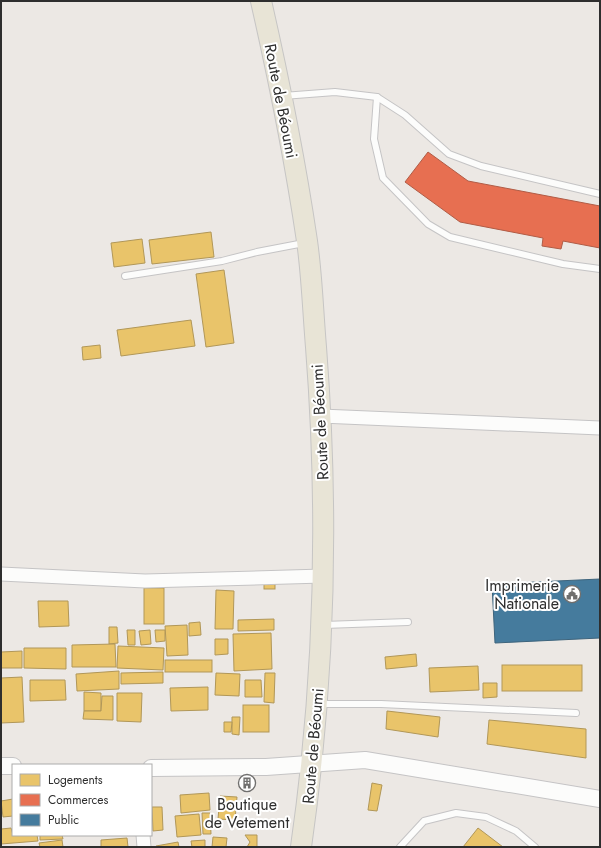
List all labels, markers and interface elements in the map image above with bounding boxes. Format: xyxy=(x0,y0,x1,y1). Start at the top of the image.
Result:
street label: Route de Béoumi xyxy=(259,42,303,160)
street label: Route de Béoumi xyxy=(305,363,335,481)
place label: Imprimerie Nationale xyxy=(485,574,559,615)
public building icon: Imprimerie Nationale xyxy=(562,584,582,604)
street label: Route de Béoumi xyxy=(296,687,330,805)
legend xyxy=(12,764,152,836)
text: Logements xyxy=(48,771,103,789)
building icon: Boutique de Vetement xyxy=(237,773,257,793)
text: Commerces xyxy=(48,791,109,809)
place label: Boutique de Vetement xyxy=(205,793,290,834)
text: Public xyxy=(48,811,79,829)

